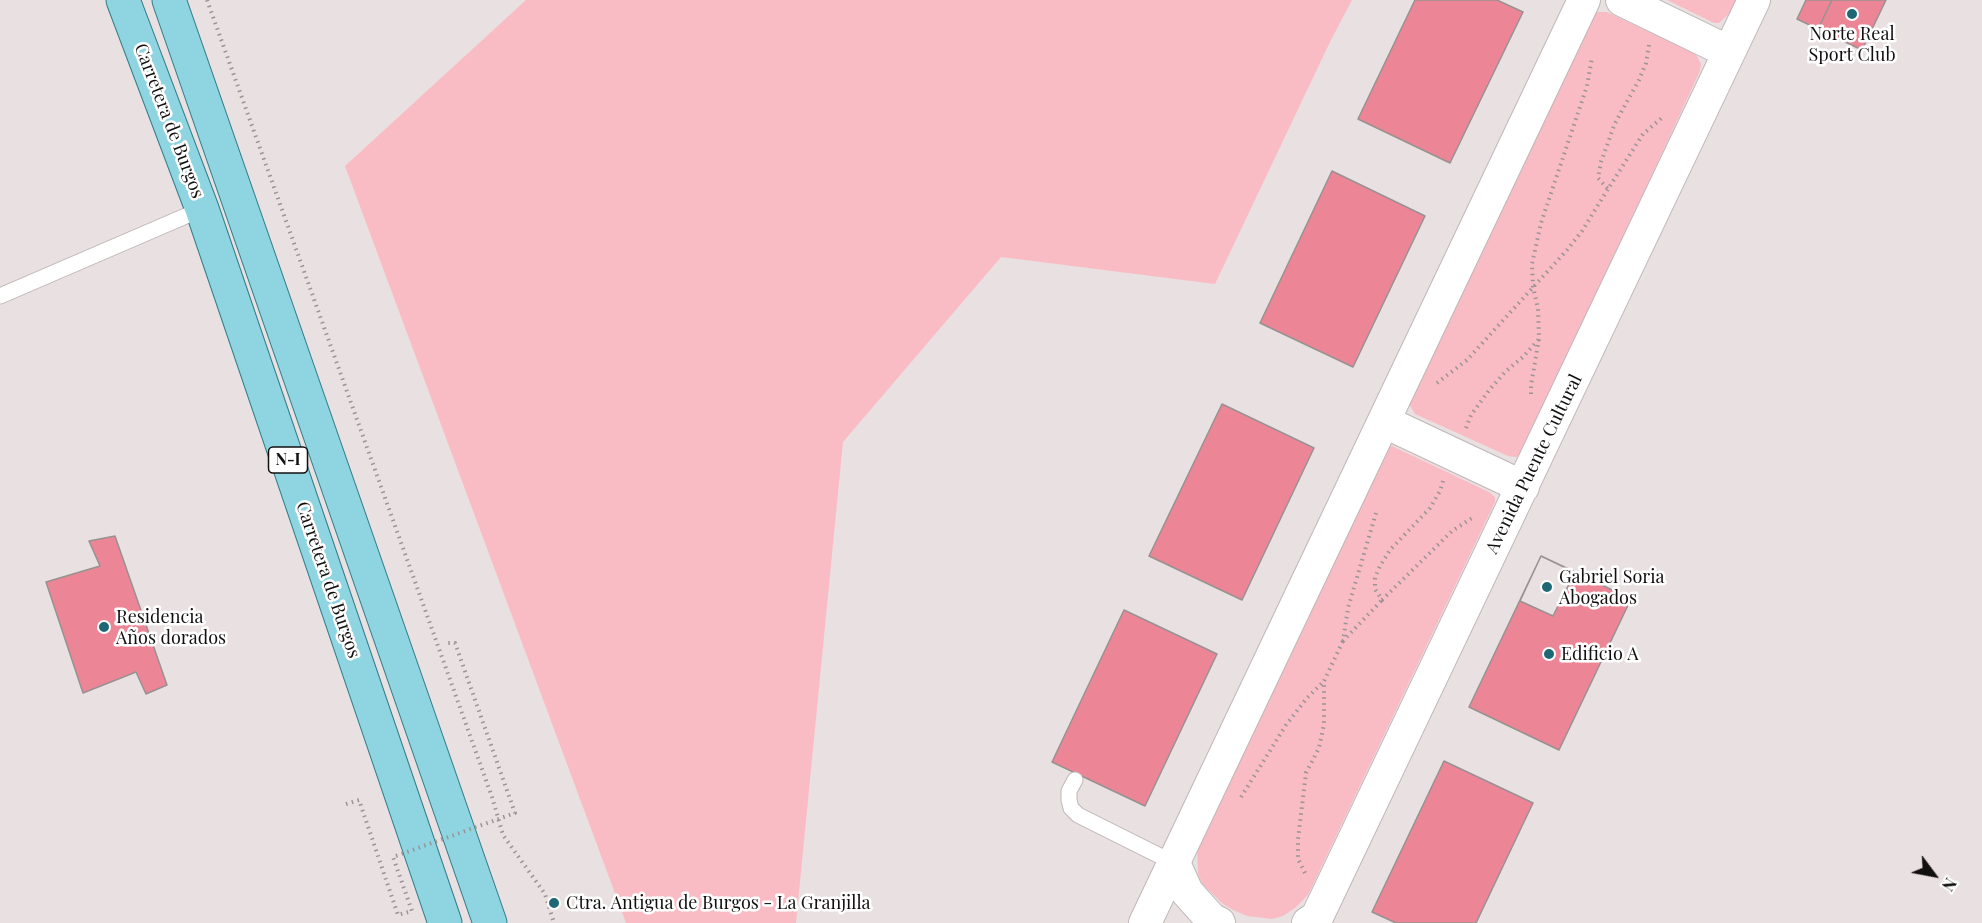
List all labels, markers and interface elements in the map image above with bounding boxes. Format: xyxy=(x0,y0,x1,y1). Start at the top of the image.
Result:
marker: Norte Real Sport Club xyxy=(1845,7,1859,21)
place label: Norte Real Sport Club xyxy=(1808,23,1896,66)
street label: Carretera de Burgos xyxy=(130,41,208,201)
street label: Avenida Puente Cultural xyxy=(1481,371,1587,557)
road number: N-I xyxy=(268,447,308,473)
street label: Carretera de Burgos xyxy=(291,499,365,661)
place label: Gabriel Soria Abogados xyxy=(1559,566,1665,608)
marker: Gabriel Soria Abogados xyxy=(1540,580,1554,594)
place label: Residencia Años dorados xyxy=(116,606,226,648)
marker: Residencia Años dorados xyxy=(97,620,111,634)
place label: Edificio A xyxy=(1561,643,1639,665)
marker: Edificio A xyxy=(1542,647,1556,661)
north arrow xyxy=(1904,845,1964,905)
text: N xyxy=(1938,874,1962,895)
place label: Ctra. Antigua de Burgos - La Granjilla xyxy=(566,892,871,914)
marker: Ctra. Antigua de Burgos - La Granjilla xyxy=(547,896,561,910)

